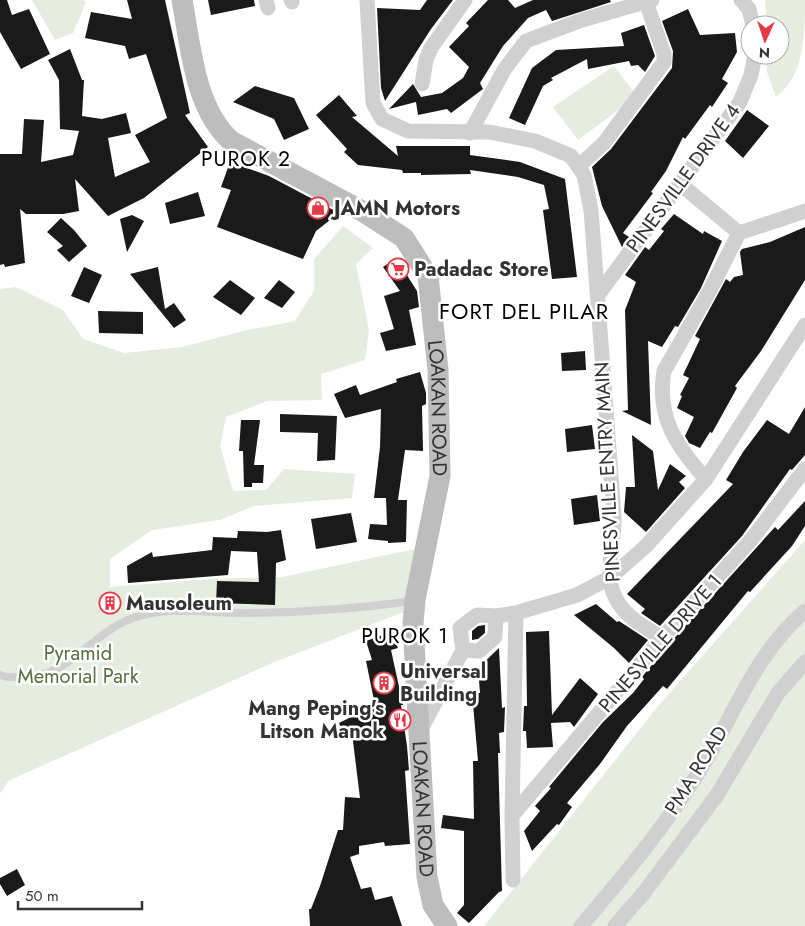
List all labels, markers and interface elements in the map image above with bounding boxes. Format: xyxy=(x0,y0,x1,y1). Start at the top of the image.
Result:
north arrow xyxy=(740,15,790,65)
text: N xyxy=(758,43,770,63)
street label: PINESVILLE DRIVE 4 xyxy=(619,98,748,259)
district label: PUROK 2 xyxy=(201,144,291,174)
place label: JAMN Motors xyxy=(330,194,460,223)
shop icon: JAMN Motors xyxy=(306,196,330,220)
place label: Padadac Store xyxy=(414,255,549,284)
supermarket icon: Padadac Store xyxy=(386,257,410,281)
district label: FORT DEL PILAR xyxy=(439,295,609,327)
street label: LOAKAN ROAD xyxy=(420,339,454,476)
street label: PINESVILLE ENTRY MAIN xyxy=(587,361,628,583)
street label: PINESVILLE DRIVE 1 xyxy=(592,568,729,719)
place label: Mausoleum xyxy=(126,589,232,618)
building icon: Mausoleum xyxy=(98,591,122,615)
district label: PUROK 1 xyxy=(361,621,449,651)
park label: Pyramid Memorial Park xyxy=(18,639,139,691)
place label: Universal Building xyxy=(400,657,486,709)
building icon: Universal Building xyxy=(372,671,396,695)
place label: Mang Peping's Litson Manok xyxy=(248,694,384,746)
restaurant icon: Mang Peping's Litson Manok xyxy=(388,708,412,732)
street label: PMA ROAD xyxy=(658,720,735,820)
street label: LOAKAN ROAD xyxy=(405,740,441,878)
scale bar xyxy=(18,878,141,910)
text: 50 m xyxy=(25,885,59,907)

